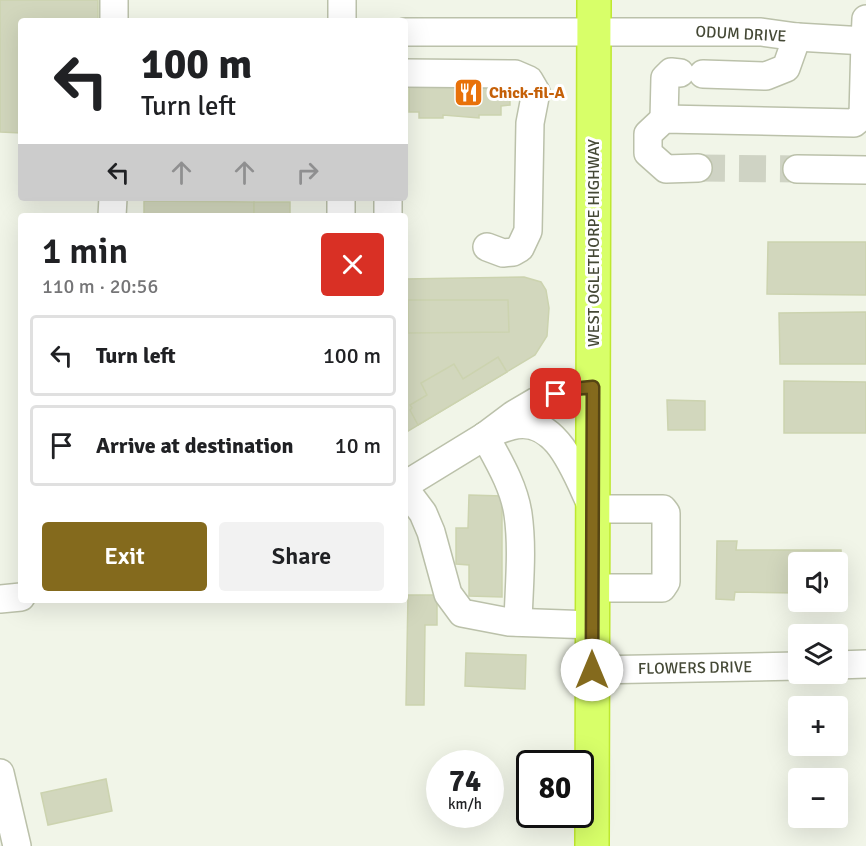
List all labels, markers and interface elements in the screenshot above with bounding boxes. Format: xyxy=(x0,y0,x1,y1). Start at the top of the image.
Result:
street label: ODUM DRIVE xyxy=(695,22,787,46)
text: 100 m xyxy=(141,39,252,90)
icon: left xyxy=(42,42,120,120)
restaurant icon: Chick-fil-A xyxy=(452,77,484,109)
place label: Chick-fil-A xyxy=(489,83,565,103)
text: Turn left xyxy=(141,90,236,123)
street label: WEST OGLETHORPE HIGHWAY xyxy=(584,139,604,347)
icon: left xyxy=(102,156,135,189)
icon: ahead xyxy=(165,156,198,189)
icon: ahead xyxy=(228,156,261,189)
icon: right xyxy=(291,156,324,189)
text: 1 min xyxy=(42,229,128,274)
button: close xyxy=(321,233,384,296)
text: 110 m · 20:56 xyxy=(42,274,158,299)
icon: left xyxy=(45,339,78,372)
text: Turn left xyxy=(96,342,176,369)
text: 100 m xyxy=(323,342,381,369)
pin xyxy=(530,368,581,419)
icon: arrive xyxy=(539,377,572,410)
icon: arrive xyxy=(45,429,78,462)
text: Arrive at destination xyxy=(96,432,293,459)
text: 10 m xyxy=(335,432,381,459)
button: Exit xyxy=(42,522,207,591)
button: Share xyxy=(219,522,384,591)
map controls xyxy=(788,552,848,828)
button: sound xyxy=(788,552,848,612)
button: layers xyxy=(788,624,848,684)
position arrow xyxy=(560,638,624,702)
street label: FLOWERS DRIVE xyxy=(638,657,752,679)
button: + xyxy=(788,696,848,756)
speed limit sign: 80 xyxy=(516,750,594,828)
text: 74 xyxy=(449,763,481,800)
button: − xyxy=(788,768,848,828)
text: km/h xyxy=(448,795,482,813)

